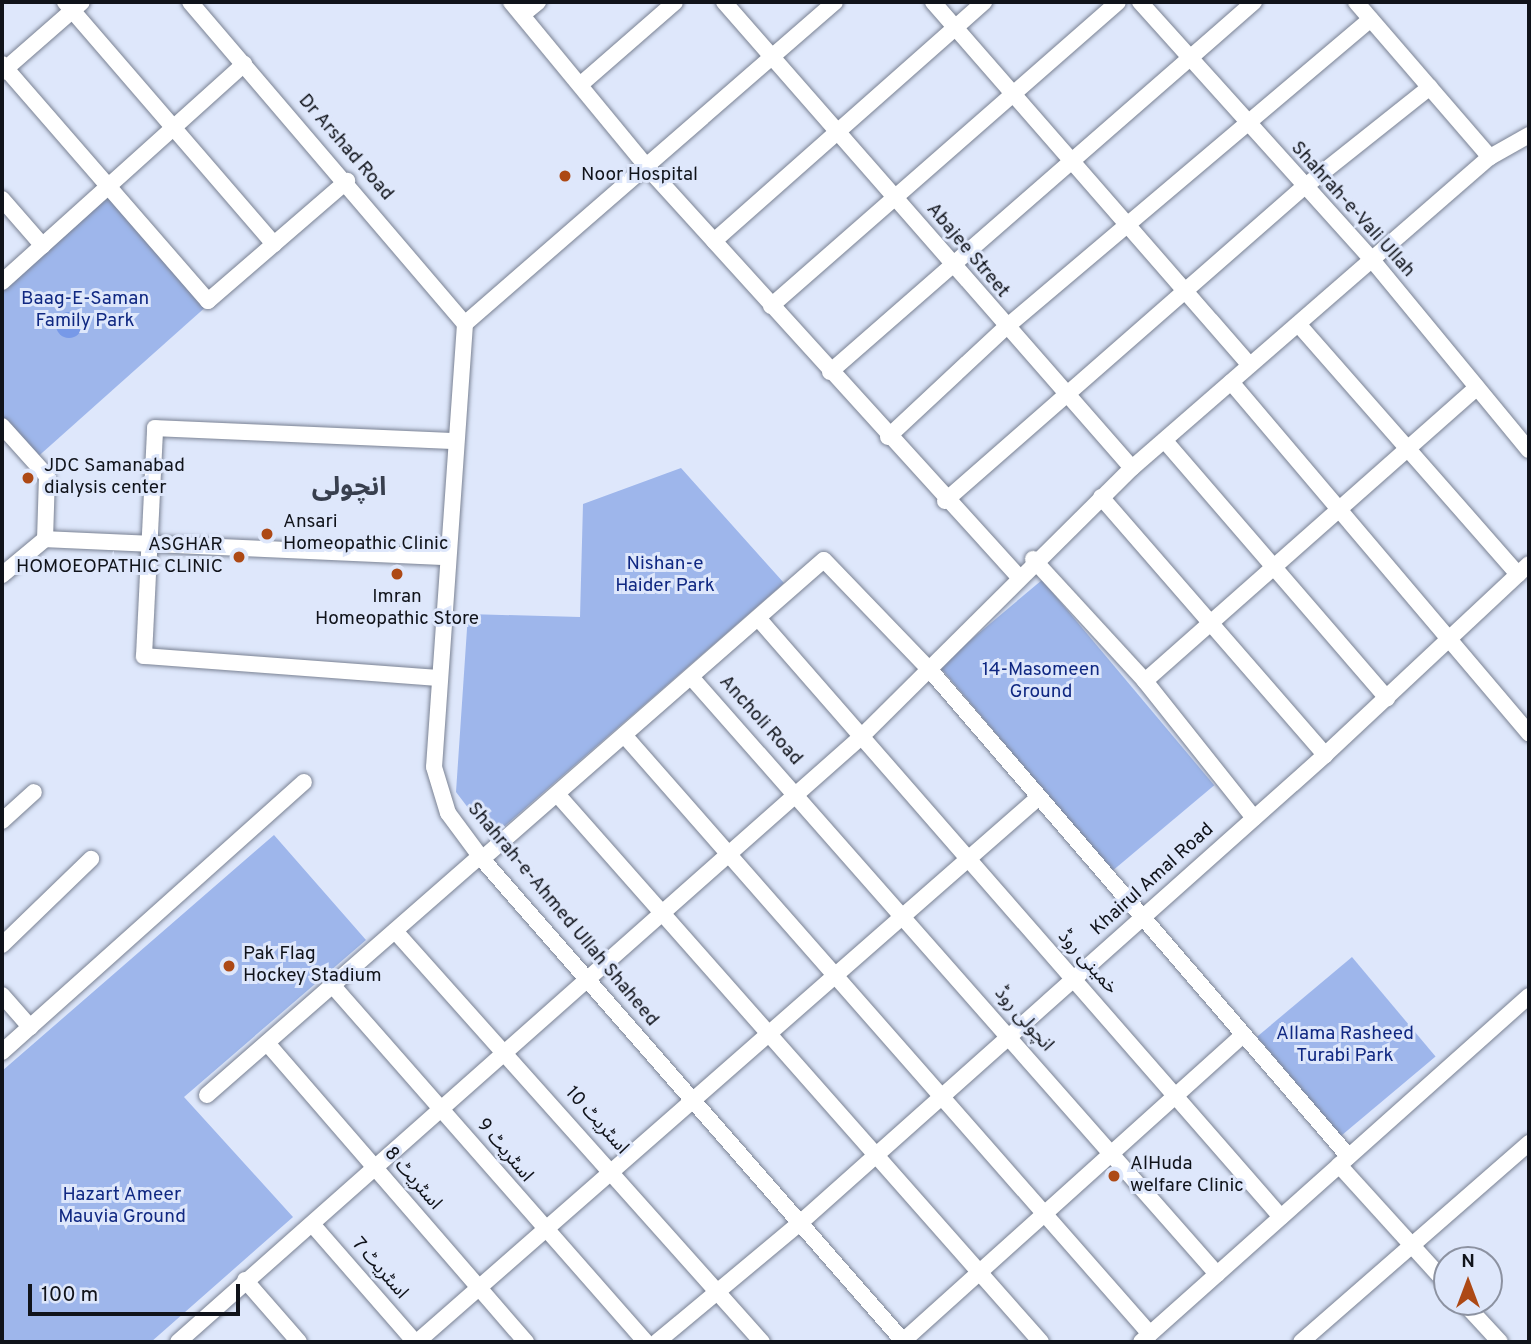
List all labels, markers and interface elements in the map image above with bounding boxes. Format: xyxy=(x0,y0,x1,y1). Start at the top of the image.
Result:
street label: Dr Arshad Road xyxy=(292,90,398,206)
street label: Shahrah-e-Vali Ullah xyxy=(1285,138,1419,282)
place label: Noor Hospital xyxy=(581,165,698,187)
marker: Noor Hospital xyxy=(555,166,575,186)
street label: Abajee Street xyxy=(921,199,1013,303)
park label: Baag-E-Saman Family Park xyxy=(21,289,149,333)
place label: JDC Samanabad dialysis center xyxy=(44,456,185,500)
marker: JDC Samanabad dialysis center xyxy=(18,468,38,488)
district label: انچولی xyxy=(312,473,386,505)
place label: Ansari Homeopathic Clinic xyxy=(283,512,448,556)
marker: Ansari Homeopathic Clinic xyxy=(257,524,277,544)
place label: ASGHAR HOMOEOPATHIC CLINIC xyxy=(16,535,223,579)
marker: ASGHAR HOMOEOPATHIC CLINIC xyxy=(229,547,249,567)
park label: Nishan-e Haider Park xyxy=(615,554,715,598)
marker: Imran Homeopathic Store xyxy=(387,564,407,584)
place label: Imran Homeopathic Store xyxy=(315,587,479,631)
park label: 14-Masomeen Ground xyxy=(982,660,1100,704)
street label: Ancholi Road xyxy=(714,671,806,771)
street label: Shahrah-e-Ahmed Ullah Shaheed xyxy=(462,798,662,1032)
street label: Khairul Amal Road xyxy=(1087,819,1219,941)
street label: خمینی روڈ xyxy=(1052,926,1122,1000)
place label: Pak Flag Hockey Stadium xyxy=(243,944,382,988)
marker: Pak Flag Hockey Stadium xyxy=(221,958,237,974)
street label: انچولی روڈ xyxy=(989,983,1057,1057)
park label: Allama Rasheed Turabi Park xyxy=(1276,1024,1414,1068)
street label: اسٹریٹ 10 xyxy=(560,1082,632,1160)
street label: اسٹریٹ 9 xyxy=(471,1115,537,1187)
street label: اسٹریٹ 8 xyxy=(378,1143,446,1215)
place label: AlHuda welfare Clinic xyxy=(1130,1154,1244,1198)
marker: AlHuda welfare Clinic xyxy=(1104,1166,1124,1186)
park label: Hazart Ameer Mauvia Ground xyxy=(58,1185,186,1229)
street label: اسٹریٹ 7 xyxy=(346,1233,412,1305)
north arrow xyxy=(1433,1246,1503,1316)
text: N xyxy=(1461,1250,1475,1274)
scale bar xyxy=(32,1270,243,1314)
text: 100 m xyxy=(41,1282,98,1309)

